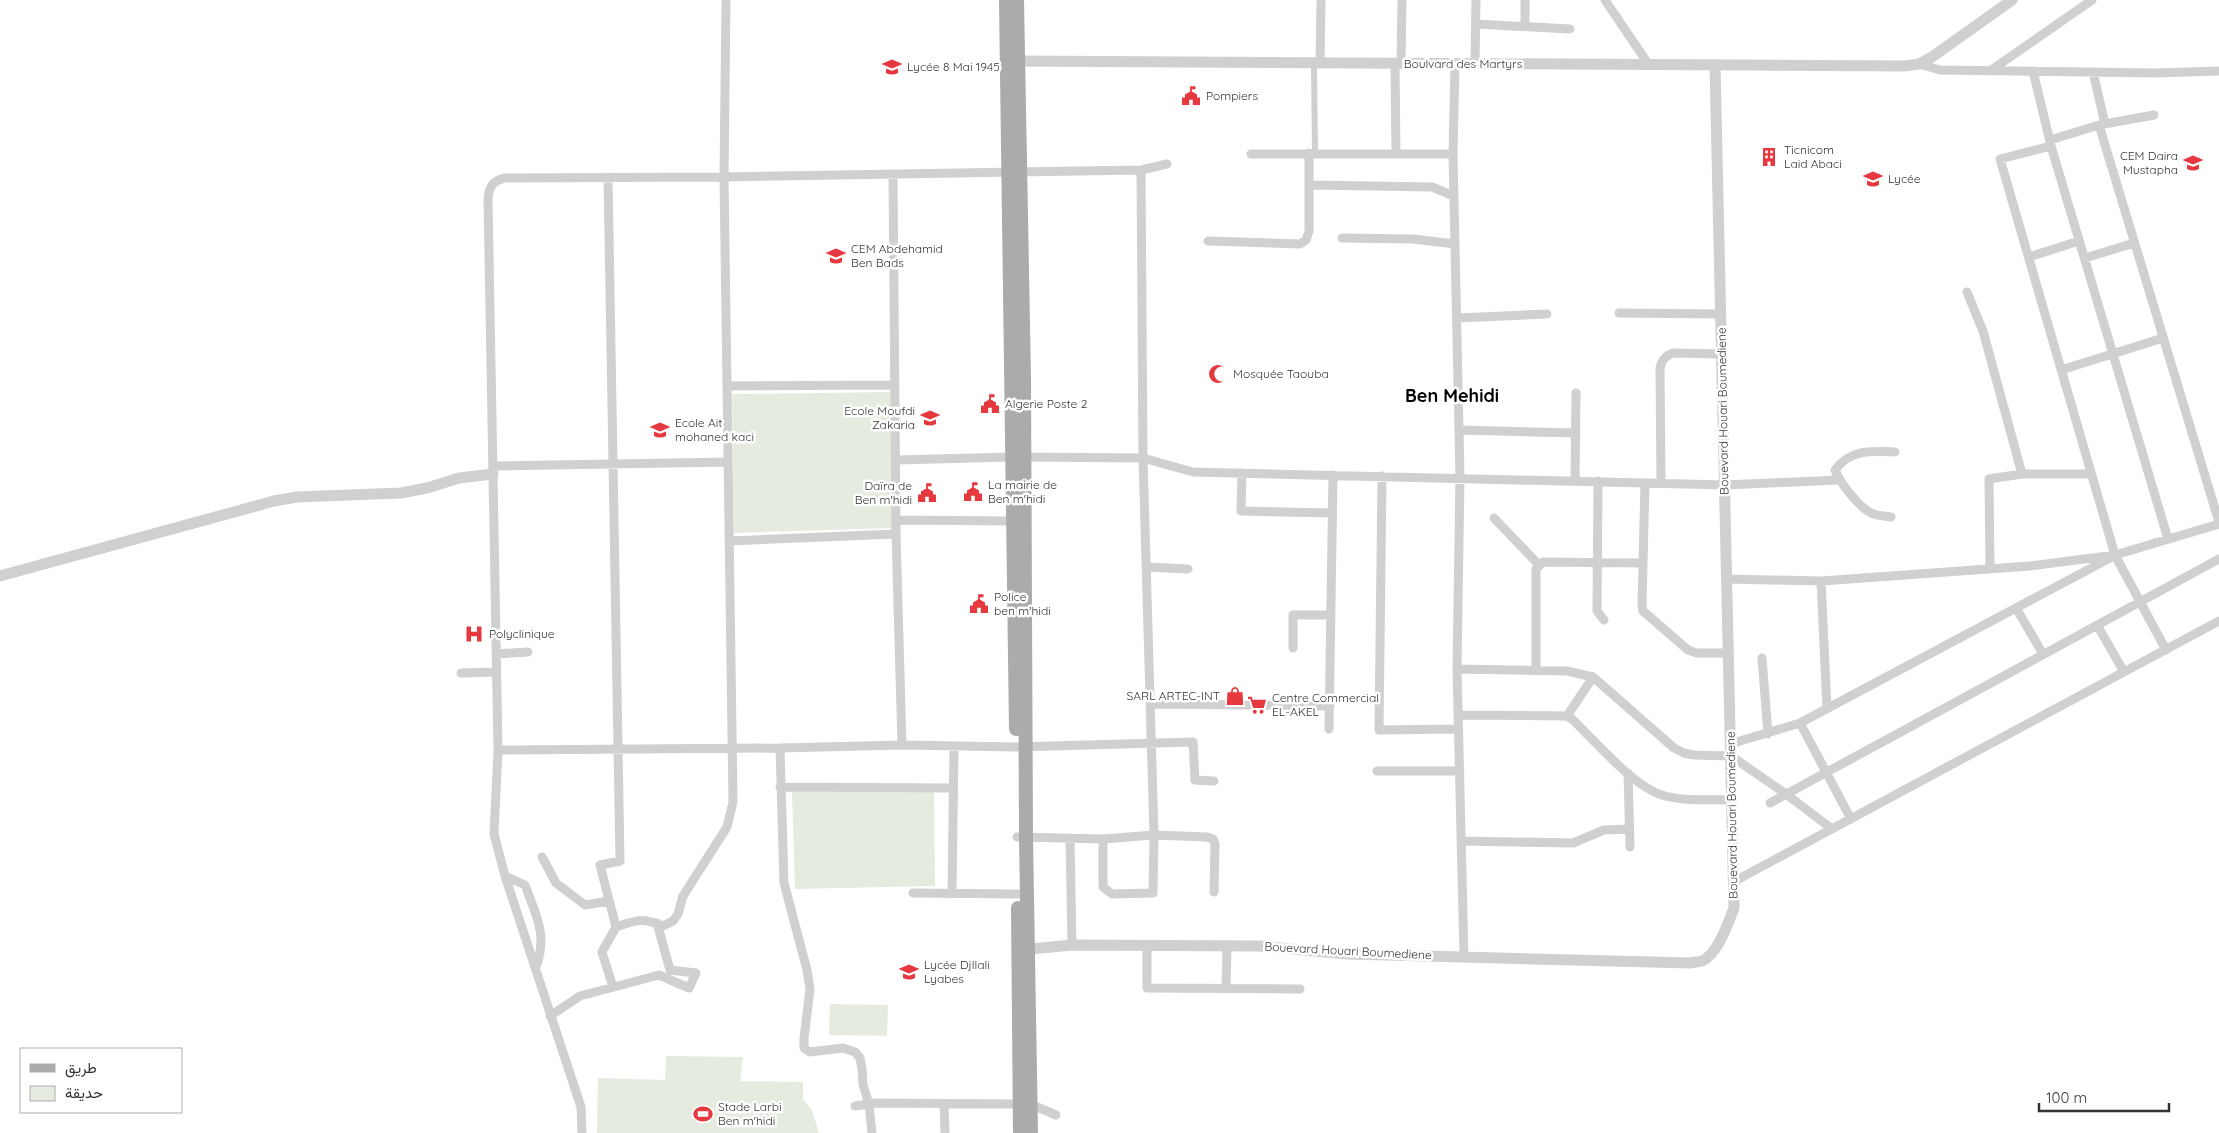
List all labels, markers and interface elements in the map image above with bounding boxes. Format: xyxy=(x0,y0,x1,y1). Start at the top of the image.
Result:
school or university icon: Lycée 8 Mai 1945 xyxy=(881,56,903,78)
street label: Boulvard des Martyrs xyxy=(1404,56,1523,71)
place label: Lycée 8 Mai 1945 xyxy=(907,59,1000,74)
public building icon: Pompiers xyxy=(1180,85,1202,107)
place label: Pompiers xyxy=(1206,88,1258,103)
place label: Ticnicom Laid Abaci xyxy=(1784,142,1842,171)
building icon: Ticnicom Laid Abaci xyxy=(1758,146,1780,168)
place label: CEM Daira Mustapha xyxy=(2120,148,2178,177)
school or university icon: CEM Daira Mustapha xyxy=(2182,152,2204,174)
school or university icon: Lycée xyxy=(1862,168,1884,190)
place label: Lycée xyxy=(1888,171,1921,186)
place label: CEM Abdehamid Ben Bads xyxy=(851,241,943,270)
school or university icon: CEM Abdehamid Ben Bads xyxy=(825,245,847,267)
street label: Bouevard Houari Boumediene xyxy=(1714,327,1731,495)
mosque icon: Mosquée Taouba xyxy=(1207,363,1229,385)
place label: Mosquée Taouba xyxy=(1233,366,1329,381)
district label: Ben Mehidi xyxy=(1405,384,1499,407)
public building icon: Algerie Poste 2 xyxy=(979,393,1001,415)
place label: Algerie Poste 2 xyxy=(1005,396,1088,411)
place label: Ecole Moufdi Zakaria xyxy=(844,403,915,432)
school or university icon: Ecole Moufdi Zakaria xyxy=(919,407,941,429)
place label: Ecole Ait mohaned kaci xyxy=(675,415,754,444)
school or university icon: Ecole Ait mohaned kaci xyxy=(649,419,671,441)
place label: La mairie de Ben m'hidi xyxy=(988,477,1057,506)
place label: Daïra de Ben m'hidi xyxy=(855,478,912,507)
public building icon: La mairie de Ben m'hidi xyxy=(962,481,984,503)
public building icon: Daïra de Ben m'hidi xyxy=(916,482,938,504)
place label: Police ben m'hidi xyxy=(994,589,1051,618)
public building icon: Police ben m'hidi xyxy=(968,593,990,615)
hospital icon: Polyclinique xyxy=(463,623,485,645)
place label: Polyclinique xyxy=(489,626,555,641)
shop icon: SARL ARTEC-INT xyxy=(1224,685,1246,707)
place label: SARL ARTEC-INT xyxy=(1127,688,1220,703)
place label: Centre Commercial EL-AKEL xyxy=(1272,690,1379,719)
supermarket icon: Centre Commercial EL-AKEL xyxy=(1246,694,1268,716)
street label: Bouevard Houari Boumediene xyxy=(1723,731,1740,899)
street label: Bouevard Houari Boumediene xyxy=(1264,939,1432,962)
place label: Lycée Djllali Lyabes xyxy=(924,957,990,986)
school or university icon: Lycée Djllali Lyabes xyxy=(898,961,920,983)
legend xyxy=(20,1048,182,1113)
text: طريق xyxy=(65,1058,97,1078)
scale bar xyxy=(2039,1080,2169,1112)
text: حديقة xyxy=(65,1083,103,1102)
text: 100 m xyxy=(2046,1088,2087,1107)
place label: Stade Larbi Ben m'hidi xyxy=(718,1099,782,1128)
sports icon: Stade Larbi Ben m'hidi xyxy=(692,1103,714,1125)

